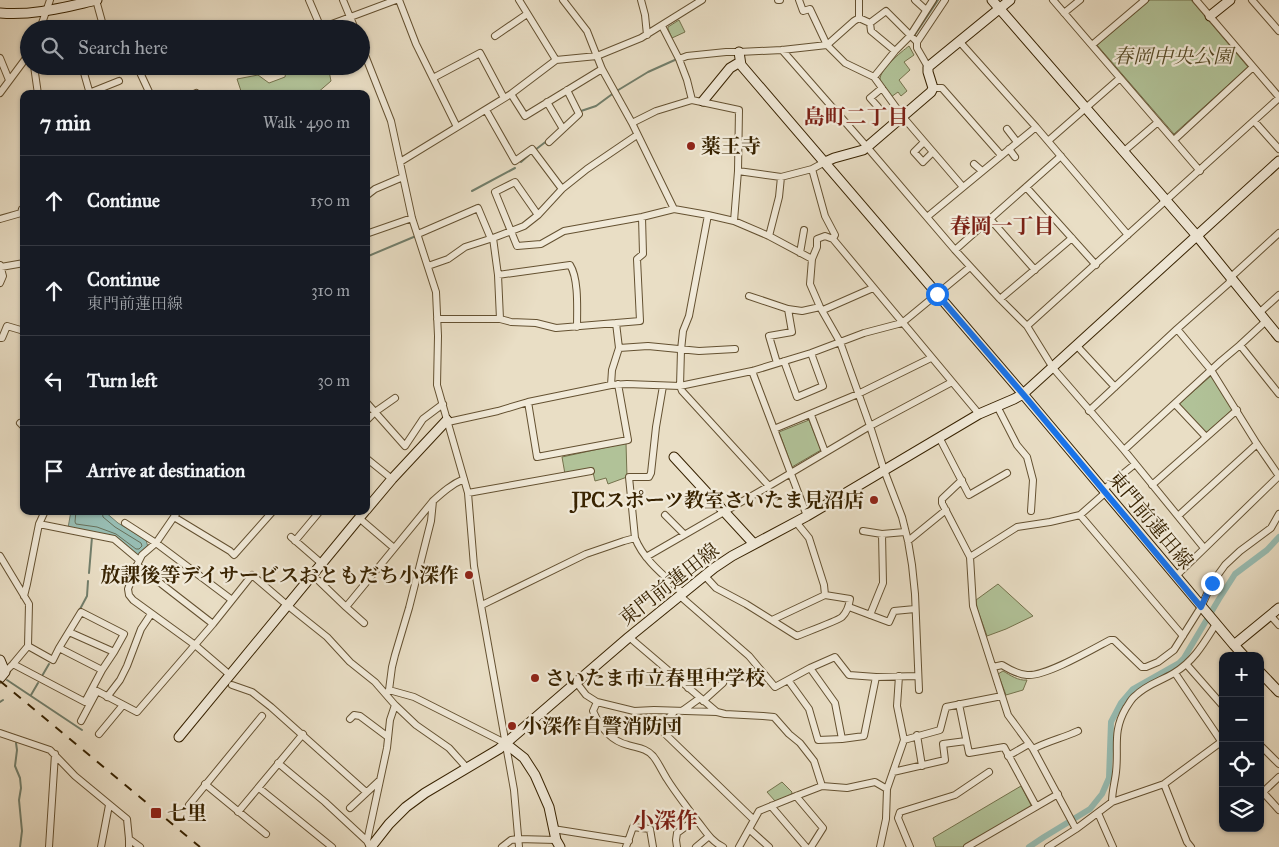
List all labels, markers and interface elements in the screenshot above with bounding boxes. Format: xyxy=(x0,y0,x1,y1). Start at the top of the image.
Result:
search box xyxy=(20,20,370,75)
icon: search xyxy=(38,34,66,62)
text: Search here xyxy=(78,36,168,59)
park label: 春岡中央公園 xyxy=(1113,44,1236,68)
district label: 島町二丁目 xyxy=(804,104,909,130)
text: 7 min xyxy=(40,110,91,136)
text: Walk · 490 m xyxy=(263,113,350,132)
place label: 薬王寺 xyxy=(701,134,761,158)
marker: 薬王寺 xyxy=(685,140,697,152)
icon: ahead xyxy=(40,187,68,215)
text: Continue xyxy=(87,189,160,212)
text: 150 m xyxy=(310,191,350,210)
district label: 春岡一丁目 xyxy=(950,213,1055,239)
text: Continue xyxy=(87,268,160,291)
icon: ahead xyxy=(40,277,68,305)
text: 310 m xyxy=(311,281,350,300)
route start xyxy=(926,283,949,306)
text: 東門前蓮田線 xyxy=(87,294,183,313)
icon: left xyxy=(40,367,68,395)
text: Turn left xyxy=(87,369,157,392)
text: 30 m xyxy=(317,371,350,390)
icon: arrive xyxy=(40,457,68,485)
text: Arrive at destination xyxy=(87,459,245,482)
street label: 東門前蓮田線 xyxy=(1103,466,1199,574)
place label: JPCスポーツ教室さいたま見沼店 xyxy=(569,488,864,514)
marker: JPCスポーツ教室さいたま見沼店 xyxy=(868,494,880,506)
street label: 東門前蓮田線 xyxy=(614,538,724,630)
place label: 放課後等デイサービスおともだち小深作 xyxy=(100,563,459,587)
marker: 放課後等デイサービスおともだち小深作 xyxy=(463,569,475,581)
route end xyxy=(1201,572,1224,595)
map controls xyxy=(1219,652,1264,832)
button: + xyxy=(1219,652,1264,697)
place label: さいたま市立春里中学校 xyxy=(545,666,765,690)
marker: さいたま市立春里中学校 xyxy=(529,672,541,684)
button: − xyxy=(1219,697,1264,742)
place label: 小深作自警消防団 xyxy=(522,714,682,738)
marker: 小深作自警消防団 xyxy=(506,720,518,732)
button: locate xyxy=(1219,742,1264,787)
button: layers xyxy=(1219,787,1264,832)
place label: 七里 xyxy=(167,801,207,825)
marker: 七里 xyxy=(149,806,163,820)
district label: 小深作 xyxy=(632,807,698,834)

